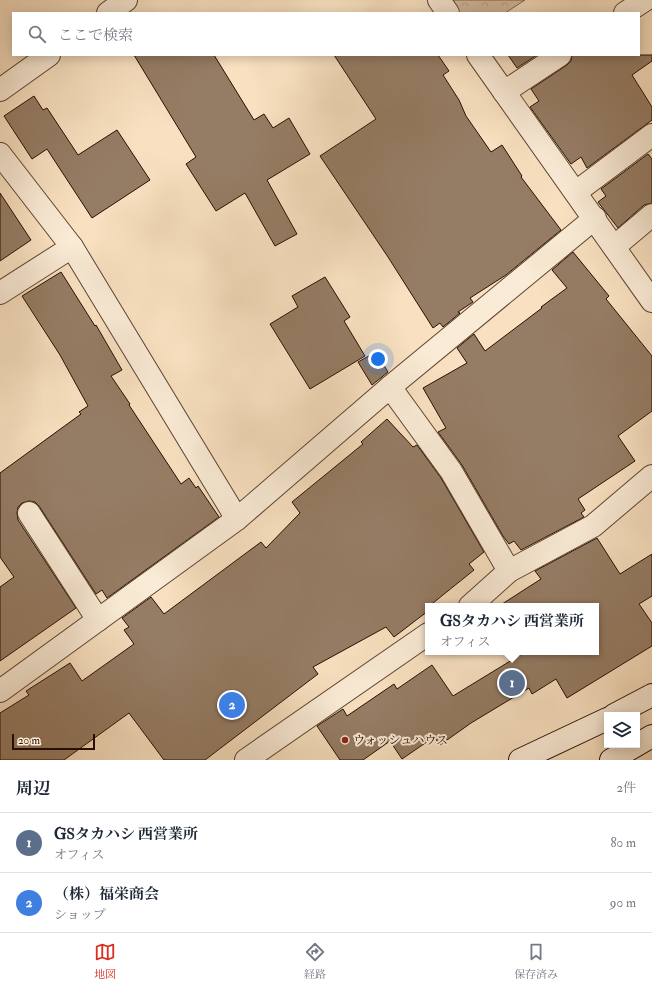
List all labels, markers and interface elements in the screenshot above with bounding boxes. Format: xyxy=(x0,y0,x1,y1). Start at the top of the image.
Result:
search box xyxy=(12,12,640,56)
icon: search xyxy=(26,23,48,45)
text: ここで検索 xyxy=(58,26,133,45)
your location xyxy=(368,349,388,369)
popup xyxy=(425,603,599,655)
text: GSタカハシ 西営業所 xyxy=(440,612,584,631)
text: オフィス xyxy=(440,634,491,650)
pin: 1 xyxy=(499,668,525,698)
pin: 2 xyxy=(219,690,245,720)
map controls xyxy=(604,712,640,748)
button: layers xyxy=(604,712,640,748)
scale bar xyxy=(12,732,95,751)
place label: ウォッシュハウス xyxy=(353,733,448,748)
text: 20 m xyxy=(18,734,40,747)
marker: ウォッシュハウス xyxy=(340,735,350,745)
text: 周辺 xyxy=(16,778,50,799)
text: 2件 xyxy=(616,780,636,796)
text: GSタカハシ 西営業所 xyxy=(54,825,198,844)
text: 1 xyxy=(27,835,31,851)
text: 80 m xyxy=(610,835,636,851)
text: オフィス xyxy=(54,847,105,863)
text: （株）福栄商会 xyxy=(54,885,159,904)
text: 2 xyxy=(26,895,32,911)
text: 90 m xyxy=(610,895,636,911)
text: ショップ xyxy=(54,907,106,923)
tab: 地図 xyxy=(94,941,116,981)
tab: 経路 xyxy=(304,941,326,981)
tab: 保存済み xyxy=(514,941,558,981)

